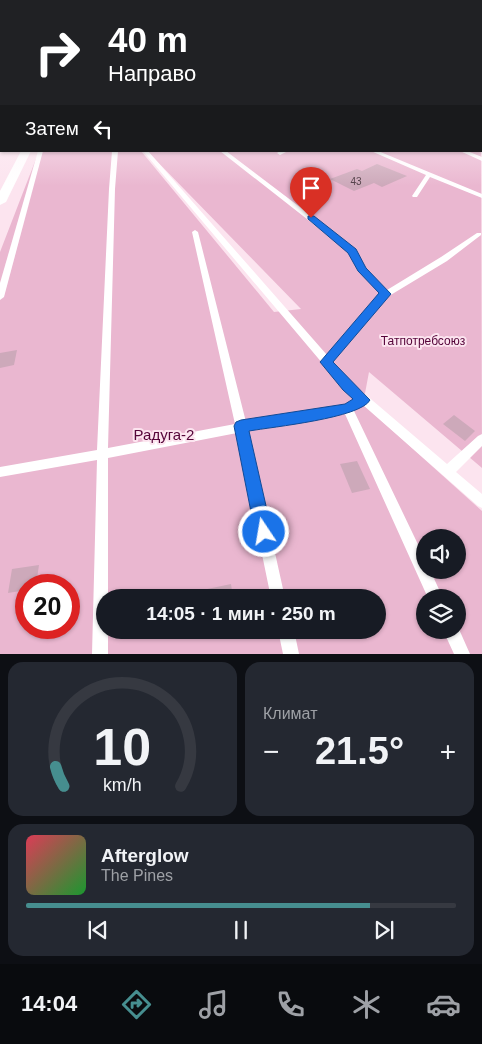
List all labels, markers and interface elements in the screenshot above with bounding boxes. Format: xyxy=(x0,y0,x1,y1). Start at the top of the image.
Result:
icon: right xyxy=(25,20,90,85)
text: 40 m xyxy=(108,20,188,59)
text: Направо xyxy=(108,61,196,86)
icon: left xyxy=(89,115,117,143)
text: Затем xyxy=(25,118,79,139)
pin xyxy=(290,167,332,218)
icon: arrive xyxy=(297,174,325,202)
house number: 43 xyxy=(350,176,362,187)
park label: Татпотребсоюз xyxy=(381,334,466,348)
park label: Радуга-2 xyxy=(134,426,194,443)
position arrow xyxy=(237,505,289,557)
map controls xyxy=(416,529,466,639)
button: sound xyxy=(416,529,466,579)
speed limit sign: 20 xyxy=(15,574,80,639)
button: layers xyxy=(416,589,466,639)
text: 14:05 · 1 мин · 250 m xyxy=(146,603,336,624)
text: Климат xyxy=(263,705,317,722)
text: 10 xyxy=(94,718,151,776)
text: 21.5° xyxy=(315,730,404,772)
text: − xyxy=(263,736,279,767)
text: + xyxy=(440,736,456,767)
text: km/h xyxy=(103,775,142,795)
text: Afterglow xyxy=(101,845,189,866)
text: The Pines xyxy=(101,867,173,884)
icon: previous xyxy=(84,916,112,944)
icon: pause xyxy=(227,916,255,944)
icon: next xyxy=(370,916,398,944)
icon: directions xyxy=(119,987,154,1022)
icon: music xyxy=(196,987,231,1022)
icon: phone xyxy=(273,987,308,1022)
icon: climate xyxy=(349,987,384,1022)
icon: car xyxy=(426,987,461,1022)
text: 14:04 xyxy=(21,991,77,1016)

